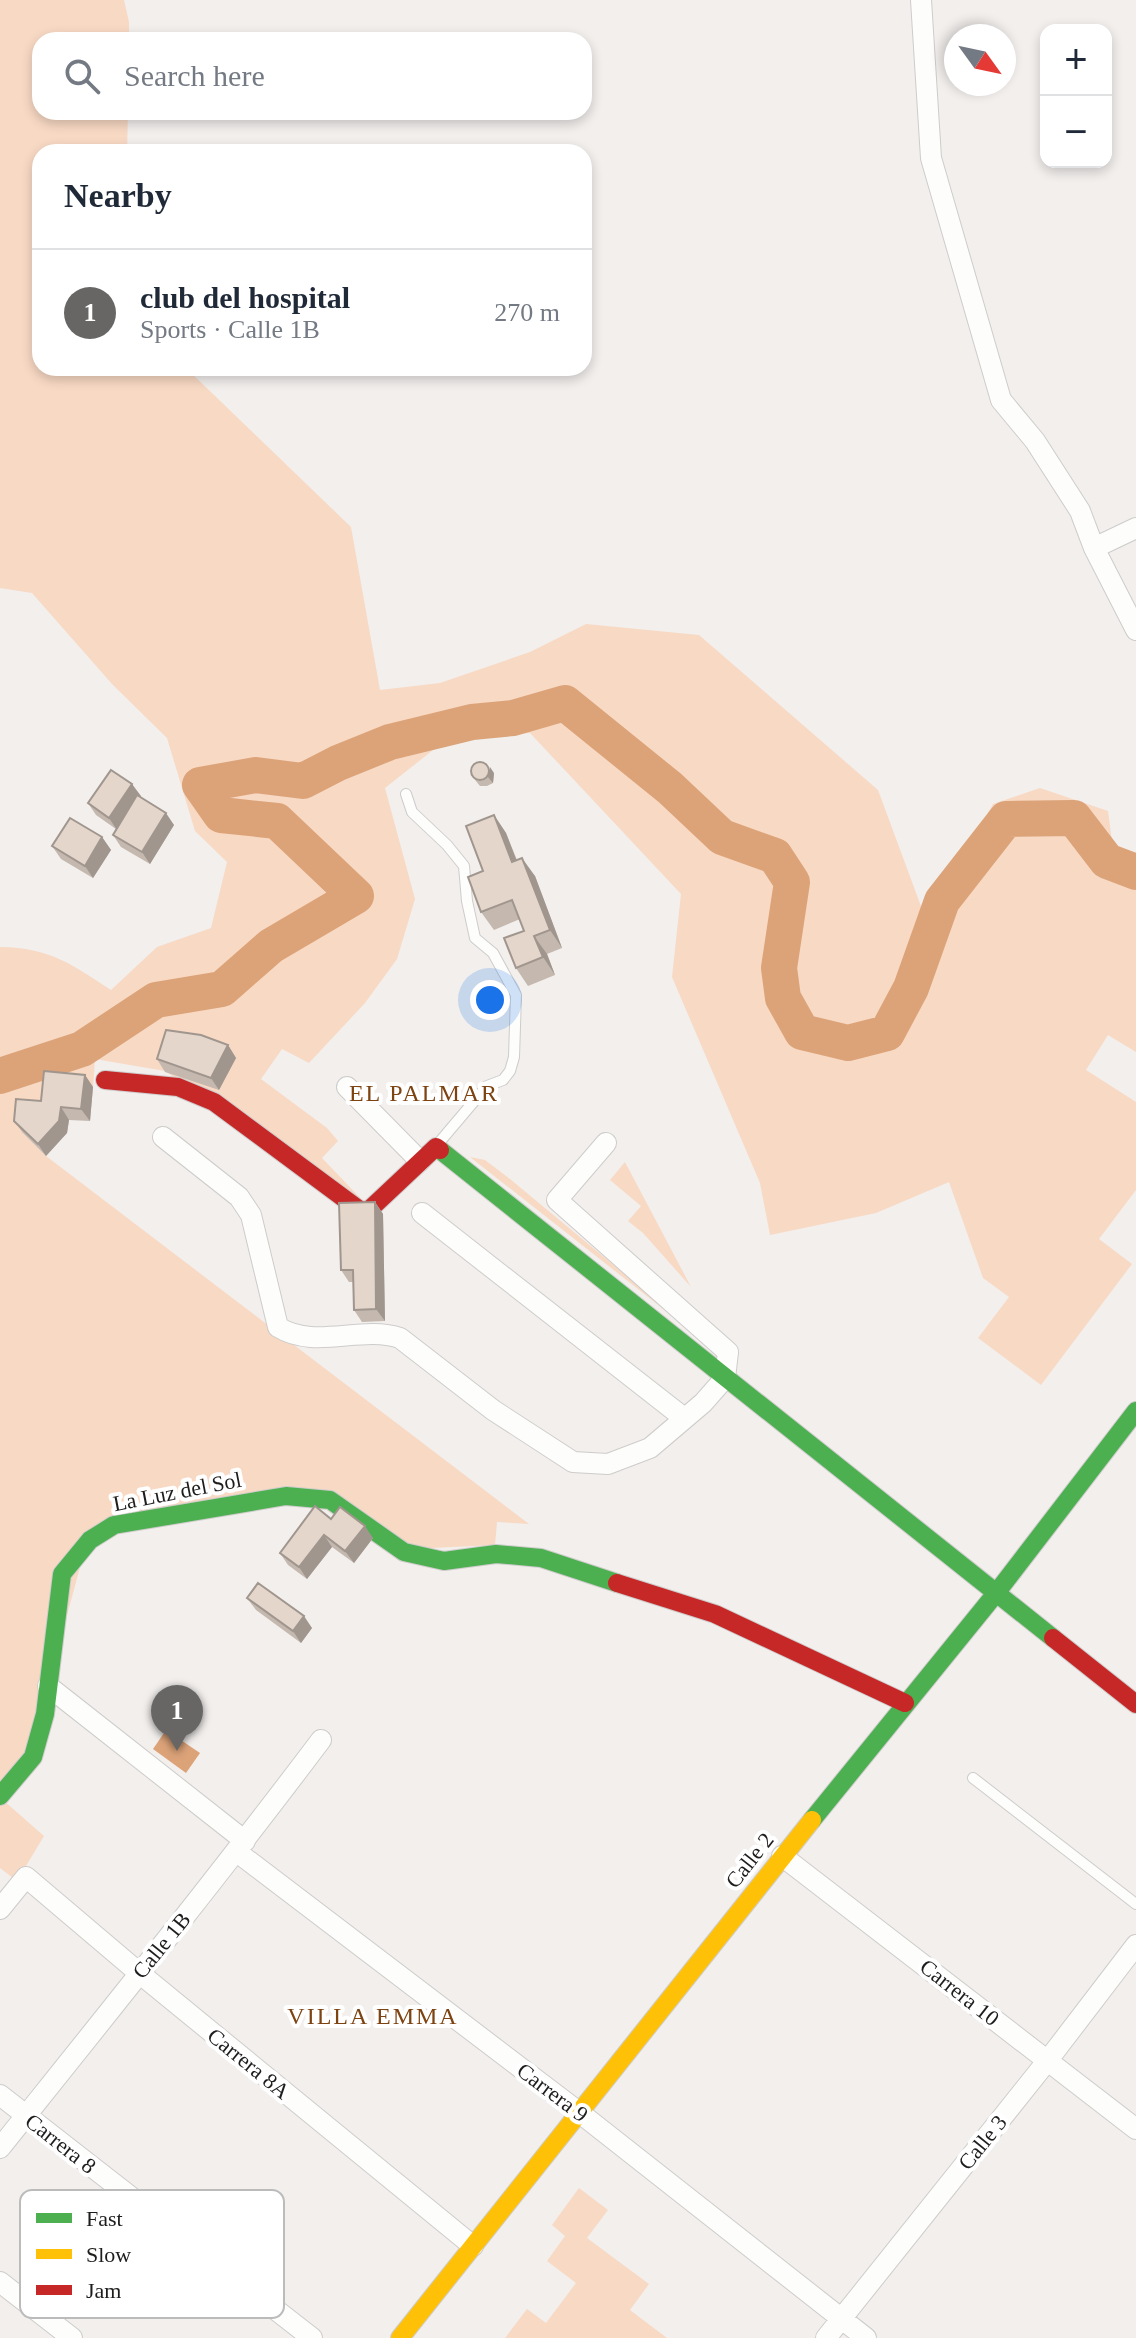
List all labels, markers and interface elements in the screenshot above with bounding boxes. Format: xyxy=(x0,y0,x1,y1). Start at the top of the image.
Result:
north arrow xyxy=(944,24,1016,96)
map controls xyxy=(1040,24,1112,168)
button: + xyxy=(1040,24,1112,96)
search box xyxy=(32,32,592,120)
icon: search xyxy=(60,54,104,98)
text: Search here xyxy=(124,59,265,92)
button: − xyxy=(1040,96,1112,168)
text: Nearby xyxy=(64,177,172,214)
text: club del hospital xyxy=(140,281,350,314)
text: 1 xyxy=(84,298,97,327)
text: 270 m xyxy=(494,298,560,327)
text: Sports · Calle 1B xyxy=(140,315,320,344)
your location xyxy=(470,980,510,1020)
district label: EL PALMAR xyxy=(349,1080,499,1106)
street label: La Luz del Sol xyxy=(111,1467,243,1516)
pin: 1 xyxy=(151,1685,203,1751)
street label: Calle 2 xyxy=(720,1828,779,1893)
street label: Calle 1B xyxy=(127,1907,196,1983)
street label: Carrera 10 xyxy=(915,1954,1004,2031)
district label: VILLA EMMA xyxy=(287,2003,459,2029)
street label: Carrera 8A xyxy=(203,2023,295,2104)
street label: Carrera 9 xyxy=(512,2058,593,2127)
street label: Carrera 8 xyxy=(21,2108,101,2179)
street label: Calle 3 xyxy=(953,2110,1012,2175)
legend xyxy=(20,2190,284,2318)
text: Fast xyxy=(86,2206,123,2231)
text: Slow xyxy=(86,2242,131,2267)
text: Jam xyxy=(86,2278,121,2303)

